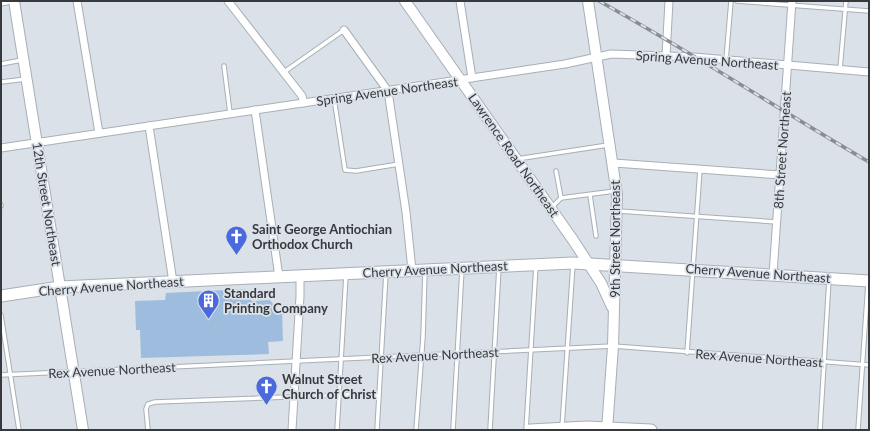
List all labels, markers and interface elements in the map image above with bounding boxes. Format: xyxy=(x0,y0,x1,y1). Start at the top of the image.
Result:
street label: Spring Avenue Northeast xyxy=(635,47,779,73)
street label: Spring Avenue Northeast xyxy=(315,73,459,109)
street label: Lawrence Road Northeast xyxy=(465,90,563,220)
street label: 8th Street Northeast xyxy=(770,90,794,209)
street label: 12th Street Northeast xyxy=(29,141,65,267)
street label: 9th Street Northeast xyxy=(607,180,623,298)
place label: Saint George Antiochian Orthodox Church xyxy=(252,221,392,252)
church icon: Saint George Antiochian Orthodox Church xyxy=(224,223,250,256)
street label: Cherry Avenue Northeast xyxy=(362,257,508,281)
street label: Cherry Avenue Northeast xyxy=(685,260,831,286)
street label: Cherry Avenue Northeast xyxy=(38,273,184,299)
place label: Standard Printing Company xyxy=(224,285,328,316)
building icon: Standard Printing Company xyxy=(196,287,222,320)
street label: Rex Avenue Northeast xyxy=(371,344,499,366)
street label: Rex Avenue Northeast xyxy=(695,346,824,370)
street label: Rex Avenue Northeast xyxy=(48,359,176,381)
place label: Walnut Street Church of Christ xyxy=(282,371,376,402)
church icon: Walnut Street Church of Christ xyxy=(253,373,279,406)

